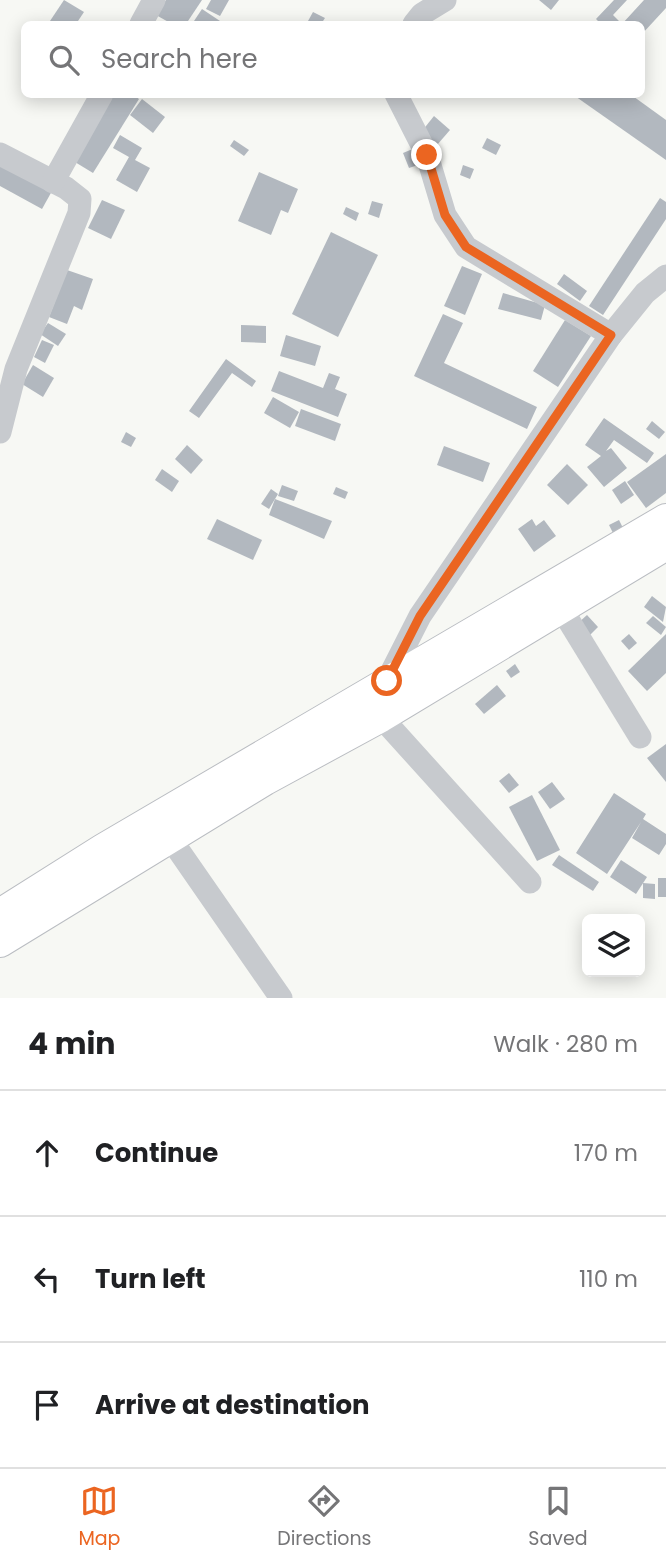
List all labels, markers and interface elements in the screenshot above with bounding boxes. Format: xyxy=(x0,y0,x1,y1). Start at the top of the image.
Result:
search box xyxy=(21,21,645,98)
icon: search xyxy=(45,41,83,79)
text: Search here xyxy=(101,41,258,77)
route end xyxy=(411,139,442,170)
route start xyxy=(371,665,402,696)
map controls xyxy=(582,914,645,977)
button: layers xyxy=(582,914,645,977)
text: 4 min xyxy=(28,1022,116,1065)
text: Walk · 280 m xyxy=(493,1028,638,1060)
icon: ahead xyxy=(28,1134,66,1172)
text: Continue xyxy=(95,1135,218,1171)
text: 170 m xyxy=(574,1137,638,1169)
icon: left xyxy=(28,1260,66,1298)
text: Turn left xyxy=(95,1261,206,1297)
text: 110 m xyxy=(579,1263,638,1295)
icon: arrive xyxy=(28,1386,66,1424)
text: Arrive at destination xyxy=(95,1387,370,1423)
tab: Map xyxy=(78,1482,120,1553)
tab: Directions xyxy=(277,1482,372,1553)
tab: Saved xyxy=(528,1482,588,1553)

